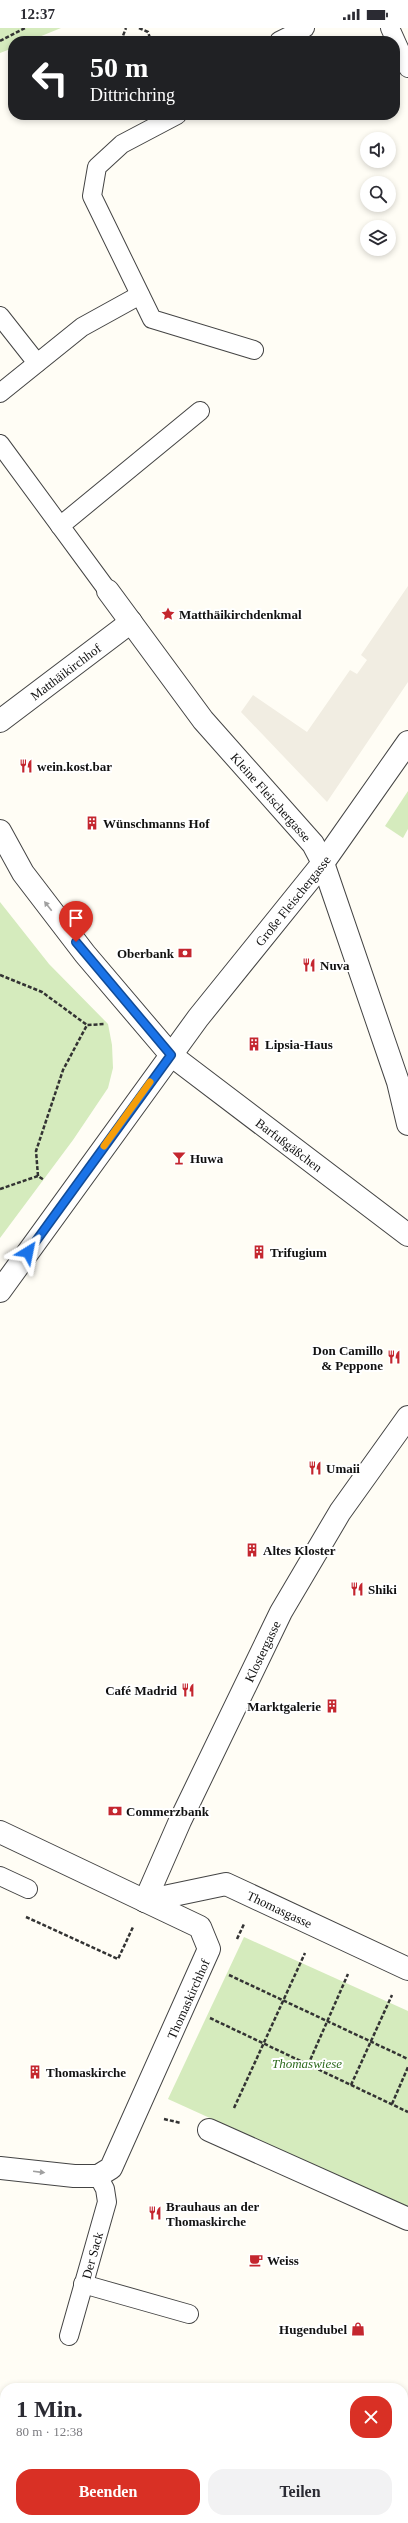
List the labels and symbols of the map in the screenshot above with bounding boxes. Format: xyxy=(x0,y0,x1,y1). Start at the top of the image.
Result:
place icon: Matthäikirchdenkmal xyxy=(160,606,176,622)
place label: Matthäikirchdenkmal xyxy=(179,607,302,622)
street label: Matthäikirchhof xyxy=(27,640,105,703)
street label: Kleine Fleischergasse xyxy=(228,750,314,845)
restaurant icon: wein.kost.bar xyxy=(18,758,34,774)
place label: wein.kost.bar xyxy=(37,759,112,774)
building icon: Wünschmanns Hof xyxy=(84,815,100,831)
place label: Wünschmanns Hof xyxy=(103,816,210,831)
street label: Große Fleischergasse xyxy=(252,853,334,949)
one-way arrow xyxy=(44,900,52,911)
pin xyxy=(59,901,93,942)
bank icon: Oberbank xyxy=(177,945,193,961)
place label: Oberbank xyxy=(117,946,175,961)
restaurant icon: Nuva xyxy=(301,957,317,973)
place label: Nuva xyxy=(320,958,350,973)
building icon: Lipsia-Haus xyxy=(246,1036,262,1052)
place label: Lipsia-Haus xyxy=(265,1037,333,1052)
street label: Barfußgäßchen xyxy=(253,1115,326,1176)
bar icon: Huwa xyxy=(171,1150,187,1166)
place label: Huwa xyxy=(190,1151,224,1166)
position arrow xyxy=(7,1231,49,1273)
building icon: Trifugium xyxy=(251,1244,267,1260)
place label: Trifugium xyxy=(270,1245,327,1260)
place label: Don Camillo & Peppone xyxy=(313,1343,383,1373)
restaurant icon: Don Camillo & Peppone xyxy=(386,1349,402,1365)
restaurant icon: Umaii xyxy=(307,1460,323,1476)
place label: Umaii xyxy=(326,1461,360,1476)
building icon: Altes Kloster xyxy=(244,1542,260,1558)
place label: Altes Kloster xyxy=(263,1543,336,1558)
restaurant icon: Shiki xyxy=(349,1581,365,1597)
place label: Shiki xyxy=(368,1582,397,1597)
street label: Klostergasse xyxy=(241,1618,284,1684)
restaurant icon: Café Madrid xyxy=(180,1682,196,1698)
place label: Café Madrid xyxy=(105,1683,178,1698)
building icon: Marktgalerie xyxy=(324,1698,340,1714)
place label: Marktgalerie xyxy=(247,1699,321,1714)
bank icon: Commerzbank xyxy=(107,1803,123,1819)
place label: Commerzbank xyxy=(126,1804,210,1819)
street label: Thomasgasse xyxy=(245,1888,315,1931)
street label: Thomaskirchhof xyxy=(164,1956,213,2042)
park label: Thomaswiese xyxy=(272,2056,342,2071)
building icon: Thomaskirche xyxy=(27,2064,43,2080)
place label: Thomaskirche xyxy=(46,2065,126,2080)
one-way arrow xyxy=(33,2168,45,2175)
place label: Brauhaus an der Thomaskirche xyxy=(166,2199,259,2229)
restaurant icon: Brauhaus an der Thomaskirche xyxy=(147,2205,163,2221)
street label: Der Sack xyxy=(79,2230,106,2280)
cafe icon: Weiss xyxy=(248,2252,264,2268)
place label: Weiss xyxy=(267,2253,299,2268)
shop icon: Hugendubel xyxy=(350,2321,366,2337)
place label: Hugendubel xyxy=(279,2322,347,2337)

